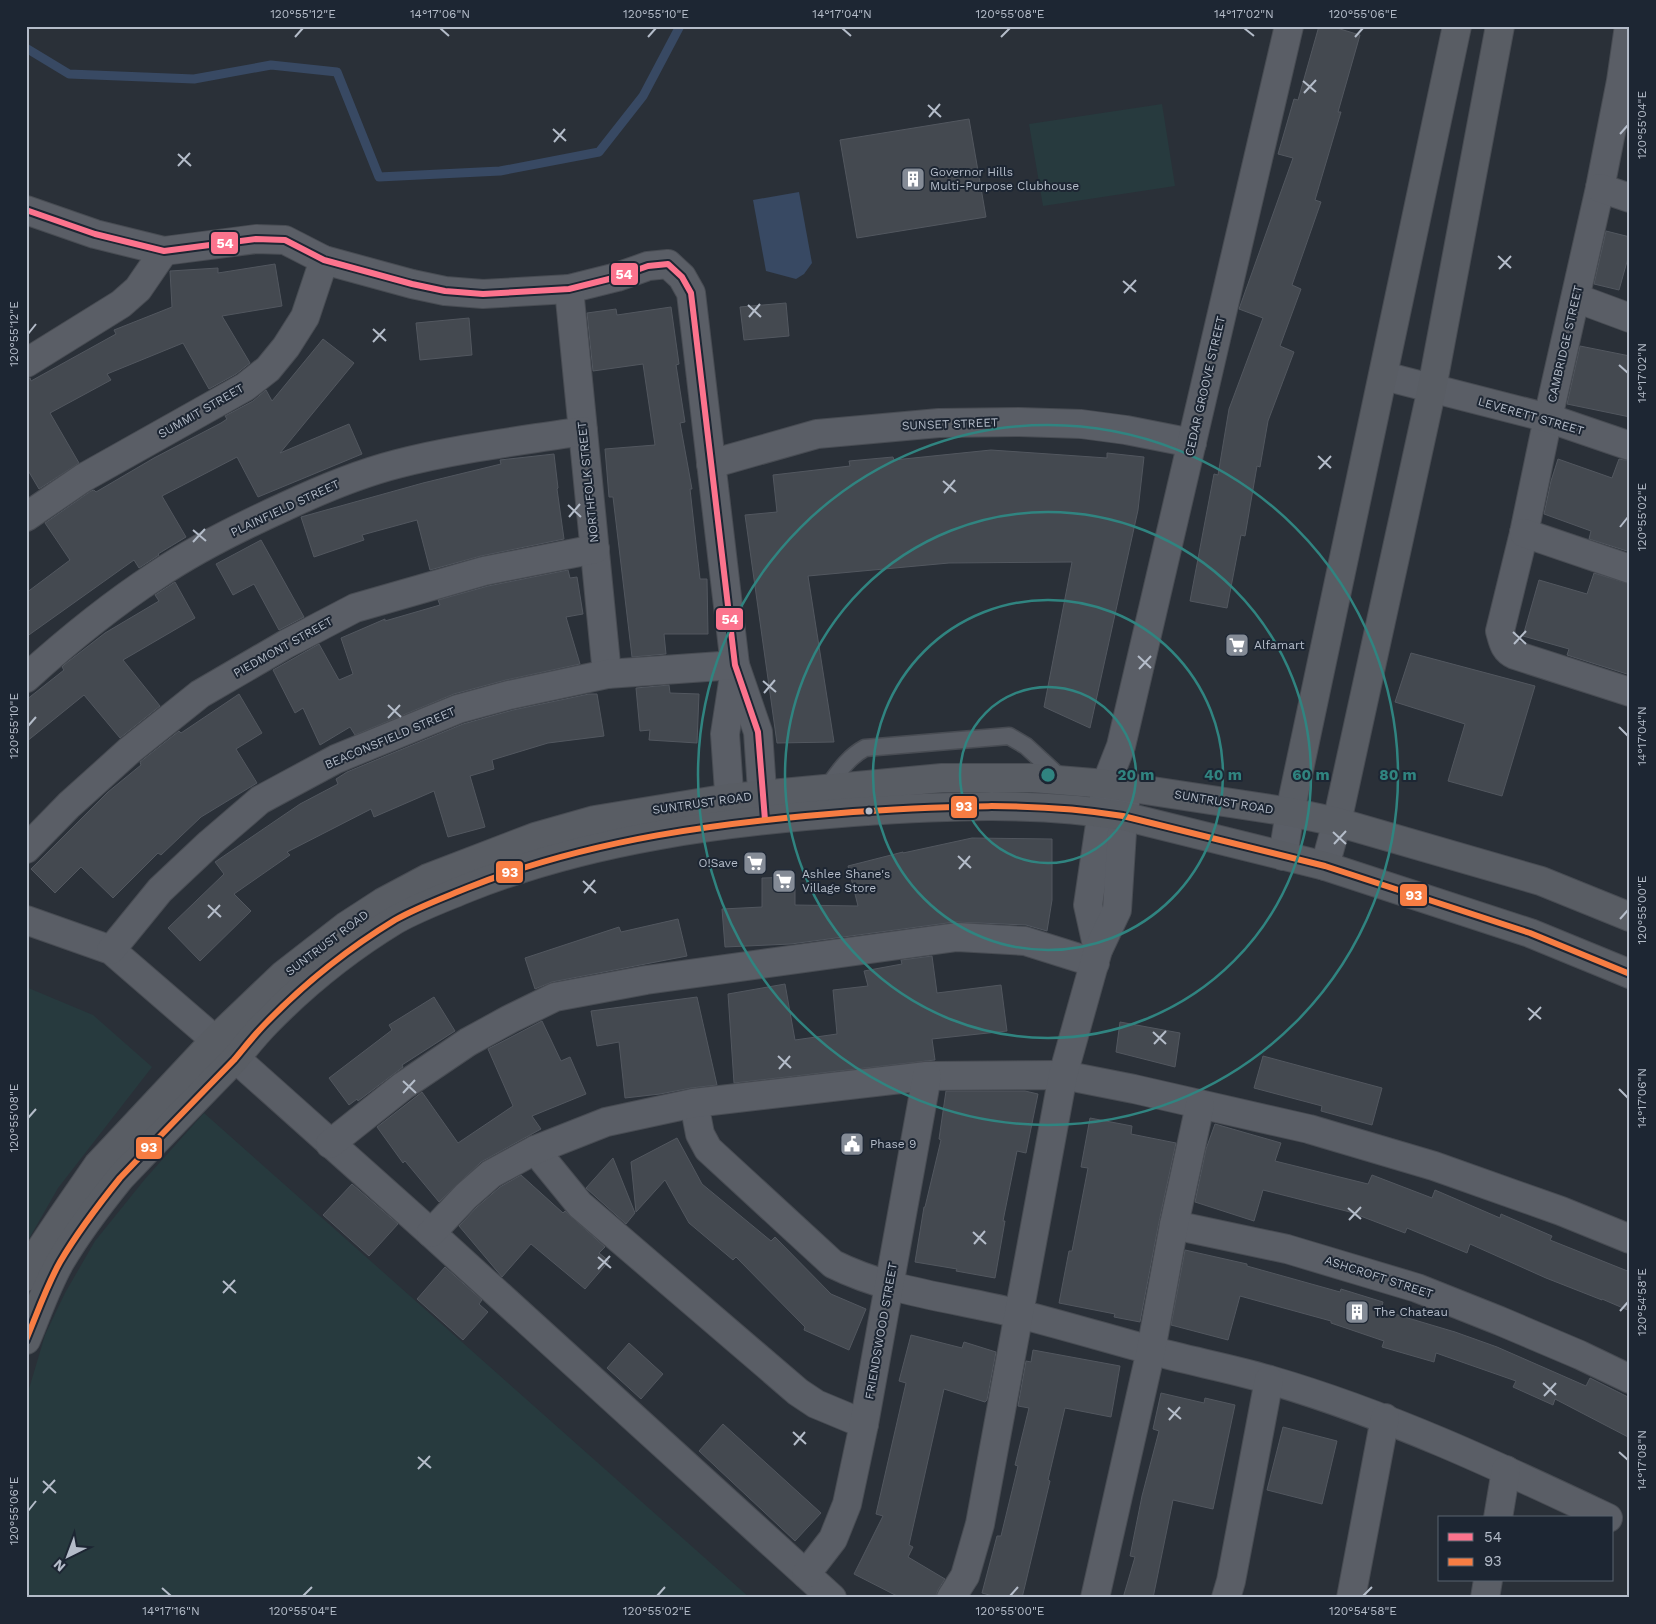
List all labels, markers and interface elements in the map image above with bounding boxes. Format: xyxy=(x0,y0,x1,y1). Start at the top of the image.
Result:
text: 120°55'12"E xyxy=(270,7,336,21)
text: 14°17'06"N xyxy=(410,7,470,21)
text: 120°55'10"E xyxy=(623,7,689,21)
text: 14°17'04"N xyxy=(812,7,872,21)
text: 120°55'08"E xyxy=(976,7,1045,21)
text: 14°17'02"N xyxy=(1214,7,1274,21)
text: 120°55'06"E xyxy=(1329,7,1398,21)
text: 120°55'04"E xyxy=(1635,91,1649,159)
place label: Governor Hills Multi-Purpose Clubhouse xyxy=(930,165,1079,193)
building icon: Governor Hills Multi-Purpose Clubhouse xyxy=(900,166,926,192)
line badge: 54 xyxy=(210,231,239,255)
text: 54 xyxy=(216,235,234,251)
line badge: 54 xyxy=(610,262,639,286)
text: 54 xyxy=(615,266,633,282)
street label: CAMBRIDGE STREET xyxy=(1545,284,1585,404)
text: 120°55'12"E xyxy=(7,301,21,367)
street label: CEDAR GROOVE STREET xyxy=(1182,315,1228,457)
text: 14°17'02"N xyxy=(1635,343,1649,403)
street label: SUMMIT STREET xyxy=(156,381,246,441)
street label: LEVERETT STREET xyxy=(1477,394,1585,438)
street label: SUNSET STREET xyxy=(902,415,998,433)
street label: NORTHFOLK STREET xyxy=(575,421,601,543)
street label: PLAINFIELD STREET xyxy=(228,477,342,539)
text: 120°55'02"E xyxy=(1635,482,1649,551)
line badge: 54 xyxy=(715,607,744,631)
text: 54 xyxy=(721,611,739,627)
street label: PIEDMONT STREET xyxy=(231,614,335,680)
supermarket icon: Alfamart xyxy=(1224,632,1250,658)
place label: Alfamart xyxy=(1254,638,1305,652)
text: 120°55'10"E xyxy=(7,693,21,759)
street label: BEACONSFIELD STREET xyxy=(323,704,457,772)
text: 14°17'04"N xyxy=(1635,706,1649,766)
centre of rings xyxy=(1039,766,1057,784)
text: 20 m xyxy=(1117,766,1155,784)
text: 40 m xyxy=(1204,766,1242,784)
text: 60 m xyxy=(1292,766,1330,784)
text: 80 m xyxy=(1379,766,1417,784)
street label: SUNTRUST ROAD xyxy=(1173,787,1275,817)
street label: SUNTRUST ROAD xyxy=(651,789,753,817)
line badge: 93 xyxy=(950,795,978,819)
text: 93 xyxy=(956,798,972,814)
unlabelled marker xyxy=(864,806,874,816)
supermarket icon: O!Save xyxy=(742,850,768,876)
place label: O!Save xyxy=(698,856,738,870)
line badge: 93 xyxy=(495,860,524,884)
text: 93 xyxy=(502,864,518,880)
place label: Ashlee Shane's Village Store xyxy=(802,867,890,895)
supermarket icon: Ashlee Shane's Village Store xyxy=(771,868,797,894)
text: 120°55'00"E xyxy=(1635,875,1649,944)
line badge: 93 xyxy=(1399,883,1428,907)
text: 93 xyxy=(1406,887,1422,903)
street label: SUNTRUST ROAD xyxy=(283,907,371,979)
text: 14°17'06"N xyxy=(1635,1068,1649,1128)
text: 120°55'08"E xyxy=(7,1083,21,1152)
public building icon: Phase 9 xyxy=(839,1131,865,1157)
line badge: 93 xyxy=(135,1136,163,1160)
place label: Phase 9 xyxy=(870,1137,916,1151)
text: 93 xyxy=(141,1139,157,1155)
street label: ASHCROFT STREET xyxy=(1323,1253,1435,1301)
street label: FRIENDSWOOD STREET xyxy=(862,1261,900,1401)
text: 120°54'58"E xyxy=(1635,1268,1649,1336)
building icon: The Chateau xyxy=(1344,1299,1370,1325)
place label: The Chateau xyxy=(1374,1305,1448,1319)
text: 14°17'08"N xyxy=(1635,1430,1649,1490)
text: 120°55'06"E xyxy=(7,1476,21,1545)
legend xyxy=(1438,1516,1614,1582)
text: 54 xyxy=(1484,1528,1502,1546)
north arrow xyxy=(42,1532,92,1582)
text: 93 xyxy=(1484,1552,1502,1570)
text: N xyxy=(50,1556,69,1575)
text: 14°17'16"N xyxy=(142,1604,200,1618)
text: 120°55'04"E xyxy=(269,1604,337,1618)
text: 120°55'02"E xyxy=(623,1604,692,1618)
text: 120°55'00"E xyxy=(976,1604,1045,1618)
text: 120°54'58"E xyxy=(1329,1604,1397,1618)

